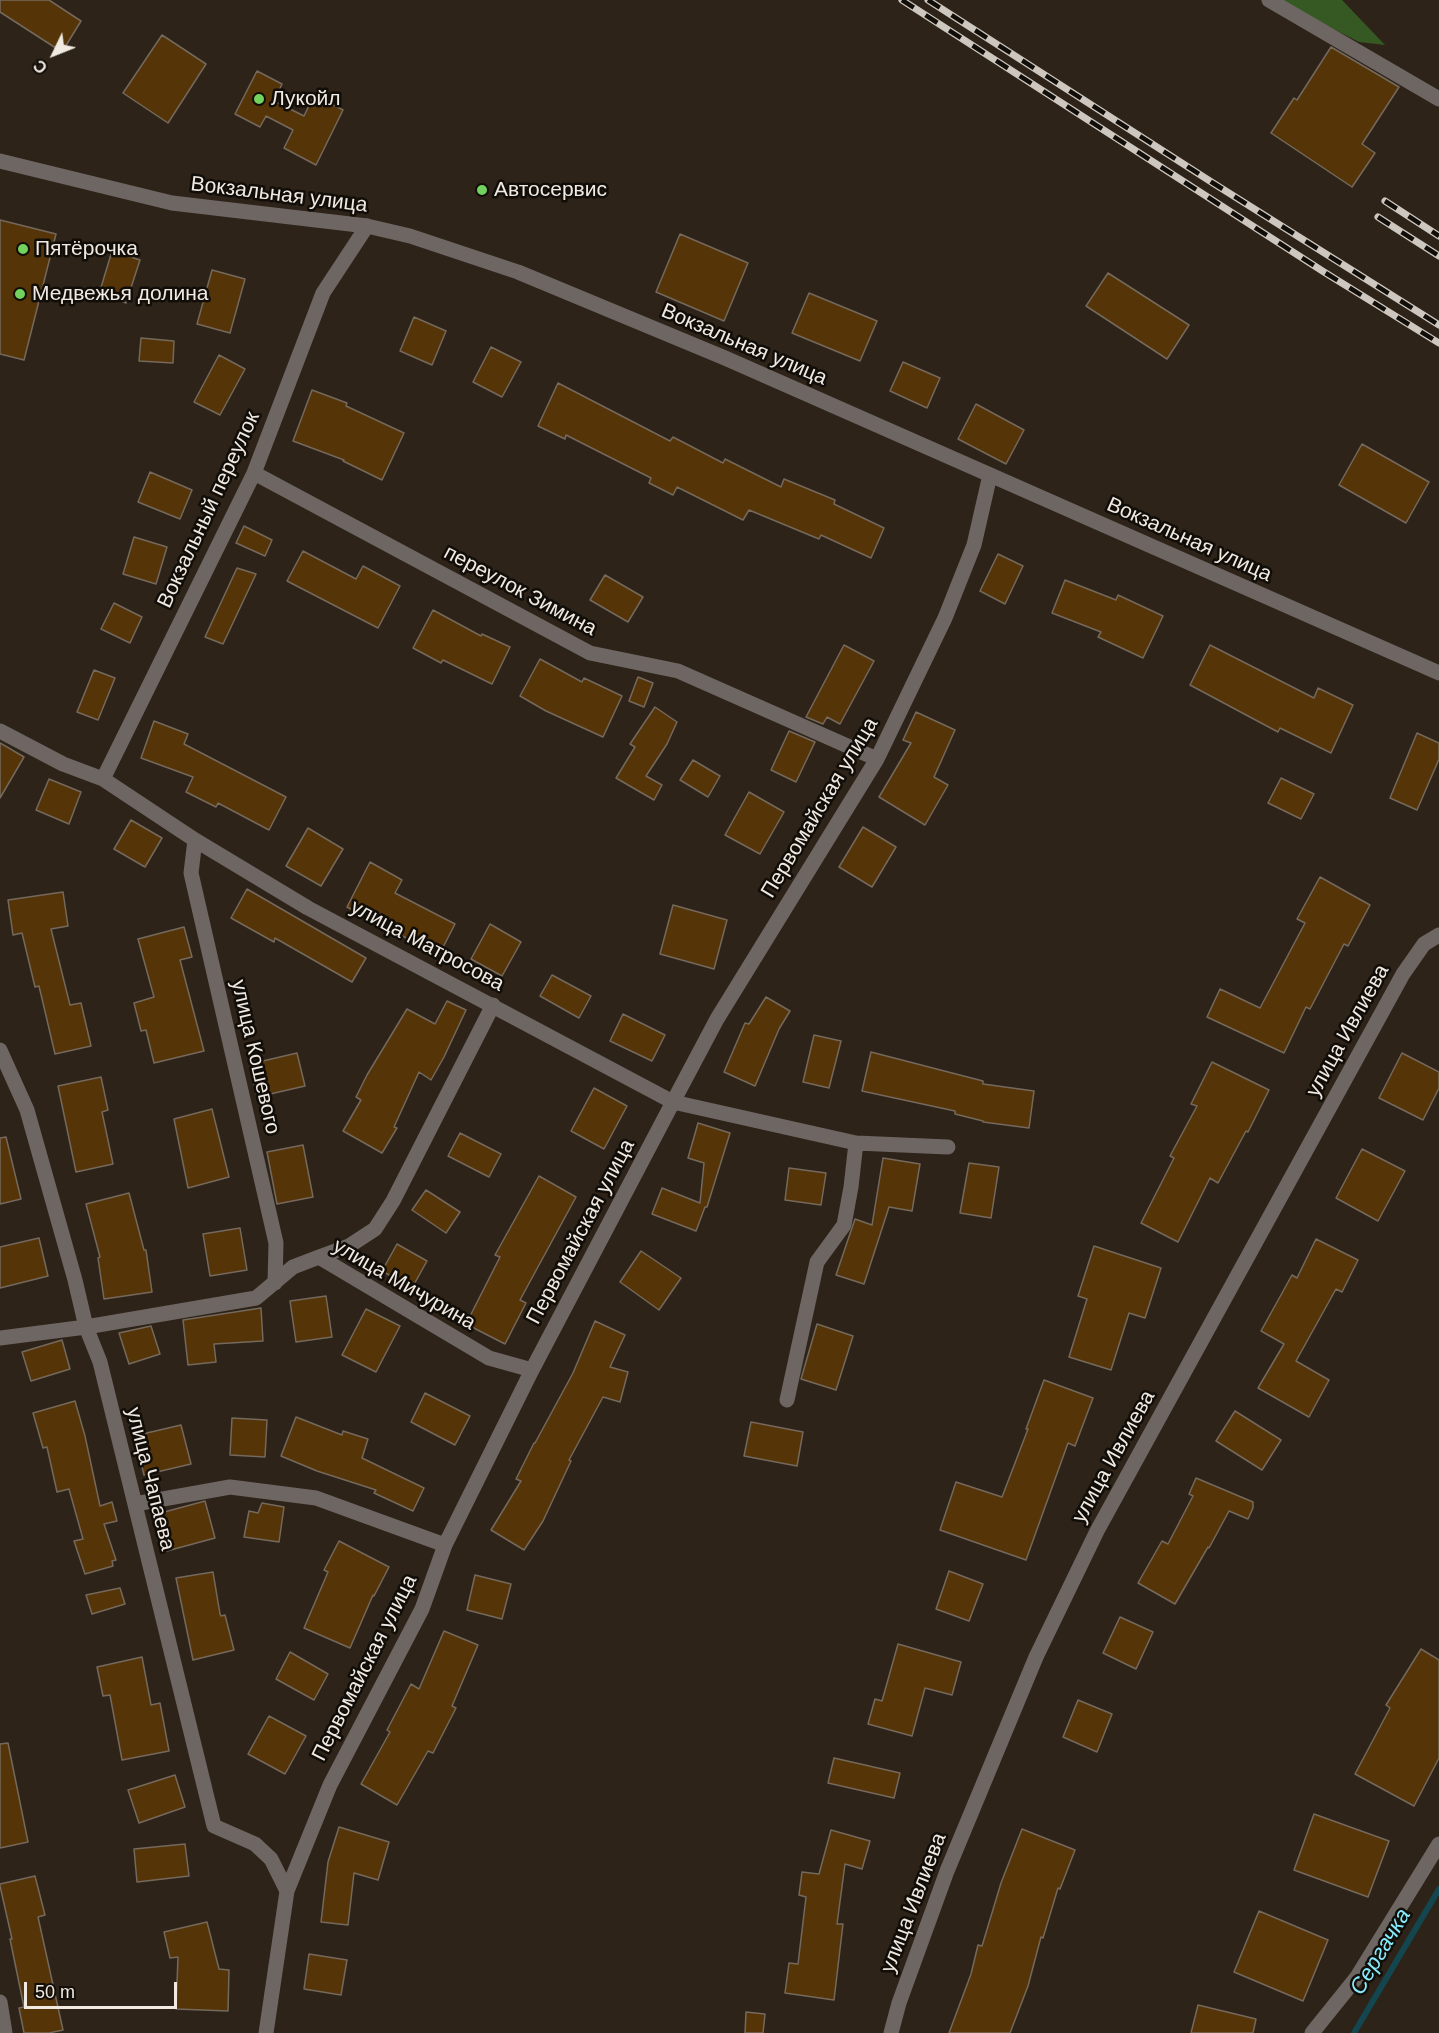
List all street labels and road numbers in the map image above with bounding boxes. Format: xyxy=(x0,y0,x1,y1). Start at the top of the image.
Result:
street label: Вокзальная улица xyxy=(189,172,369,218)
street label: Вокзальная улица xyxy=(657,299,831,391)
street label: Вокзальный переулок xyxy=(152,408,266,612)
street label: Вокзальная улица xyxy=(1103,492,1275,588)
street label: переулок Зимина xyxy=(439,540,601,642)
street label: Первомайская улица xyxy=(756,713,884,903)
street label: улица Матросова xyxy=(346,895,508,997)
street label: улица Ивлиева xyxy=(1301,960,1395,1102)
street label: улица Кошевого xyxy=(225,977,285,1137)
street label: Первомайская улица xyxy=(522,1135,640,1329)
street label: улица Мичурина xyxy=(328,1234,480,1336)
street label: улица Ивлиева xyxy=(1067,1386,1161,1528)
street label: улица Чапаева xyxy=(120,1405,180,1553)
street label: Первомайская улица xyxy=(307,1571,423,1765)
street label: улица Ивлиева xyxy=(876,1830,952,1976)

